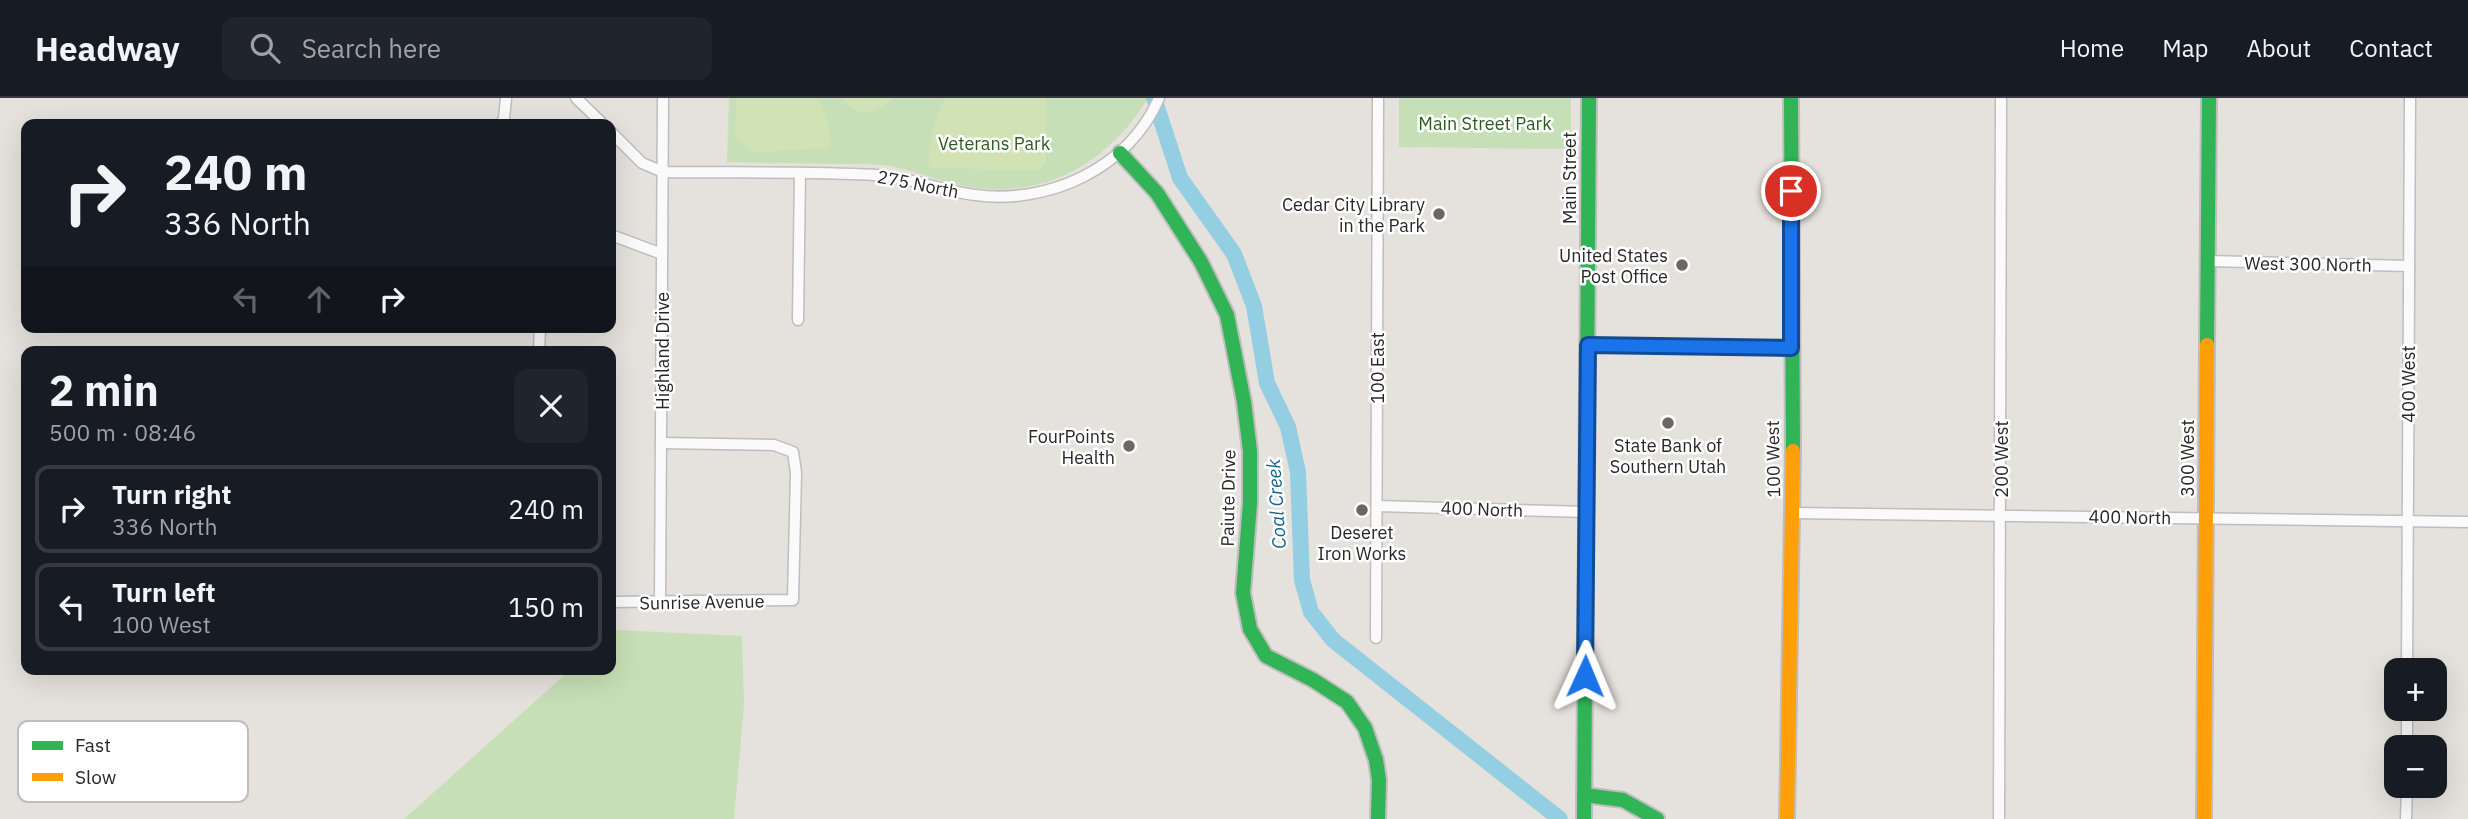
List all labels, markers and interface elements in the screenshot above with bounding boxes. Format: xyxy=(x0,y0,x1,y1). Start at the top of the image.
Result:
search box xyxy=(222,17,712,80)
text: Headway xyxy=(35,27,180,70)
icon: search xyxy=(246,29,284,67)
text: Search here xyxy=(302,31,441,65)
text: Home xyxy=(2060,32,2124,64)
text: Map xyxy=(2162,32,2208,64)
text: About xyxy=(2246,32,2311,64)
text: Contact xyxy=(2349,32,2433,64)
park label: Main Street Park xyxy=(1418,112,1552,135)
park label: Veterans Park xyxy=(938,132,1051,155)
street label: Main Street xyxy=(1558,132,1581,224)
text: 240 m xyxy=(164,140,308,203)
icon: right xyxy=(49,147,140,238)
pin xyxy=(1761,161,1821,221)
street label: 275 North xyxy=(875,165,961,203)
icon: arrive xyxy=(1772,172,1810,210)
place label: Cedar City Library in the Park xyxy=(1282,193,1426,237)
text: 336 North xyxy=(164,202,311,244)
marker: Cedar City Library in the Park xyxy=(1431,206,1447,222)
place label: United States Post Office xyxy=(1559,244,1668,288)
street label: West 300 North xyxy=(2244,251,2372,277)
marker: United States Post Office xyxy=(1674,257,1690,273)
icon: left xyxy=(227,280,265,318)
icon: ahead xyxy=(300,280,338,318)
icon: right xyxy=(373,280,411,318)
street label: Highland Drive xyxy=(651,292,674,410)
street label: 100 East xyxy=(1366,332,1389,404)
street label: 400 West xyxy=(2397,345,2420,423)
text: 2 min xyxy=(49,363,159,418)
button: close xyxy=(514,369,588,443)
marker: State Bank of Southern Utah xyxy=(1660,415,1676,431)
text: 500 m · 08:46 xyxy=(49,417,196,447)
street label: 300 West xyxy=(2176,419,2199,497)
street label: 100 West xyxy=(1761,420,1785,498)
street label: 200 West xyxy=(1990,420,2013,498)
place label: FourPoints Health xyxy=(1028,425,1115,469)
place label: State Bank of Southern Utah xyxy=(1610,434,1726,478)
marker: FourPoints Health xyxy=(1121,438,1137,454)
street label: Paiute Drive xyxy=(1216,449,1240,547)
water label: Coal Creek xyxy=(1261,457,1291,550)
text: Turn right xyxy=(112,477,231,511)
icon: right xyxy=(53,490,91,528)
text: 240 m xyxy=(508,492,584,526)
street label: 400 North xyxy=(1440,496,1524,522)
marker: Deseret Iron Works xyxy=(1354,502,1370,518)
street label: 400 North xyxy=(2088,505,2172,529)
text: 336 North xyxy=(112,511,218,541)
place label: Deseret Iron Works xyxy=(1318,521,1406,565)
text: Turn left xyxy=(112,575,215,609)
icon: left xyxy=(53,588,91,626)
street label: Sunrise Avenue xyxy=(639,589,765,615)
text: 150 m xyxy=(508,590,584,624)
text: 100 West xyxy=(112,609,211,639)
position arrow xyxy=(1548,639,1622,713)
map controls xyxy=(2384,658,2447,798)
button: + xyxy=(2384,658,2447,721)
legend xyxy=(18,721,248,802)
text: Fast xyxy=(75,733,111,757)
button: − xyxy=(2384,735,2447,798)
text: Slow xyxy=(75,765,116,789)

